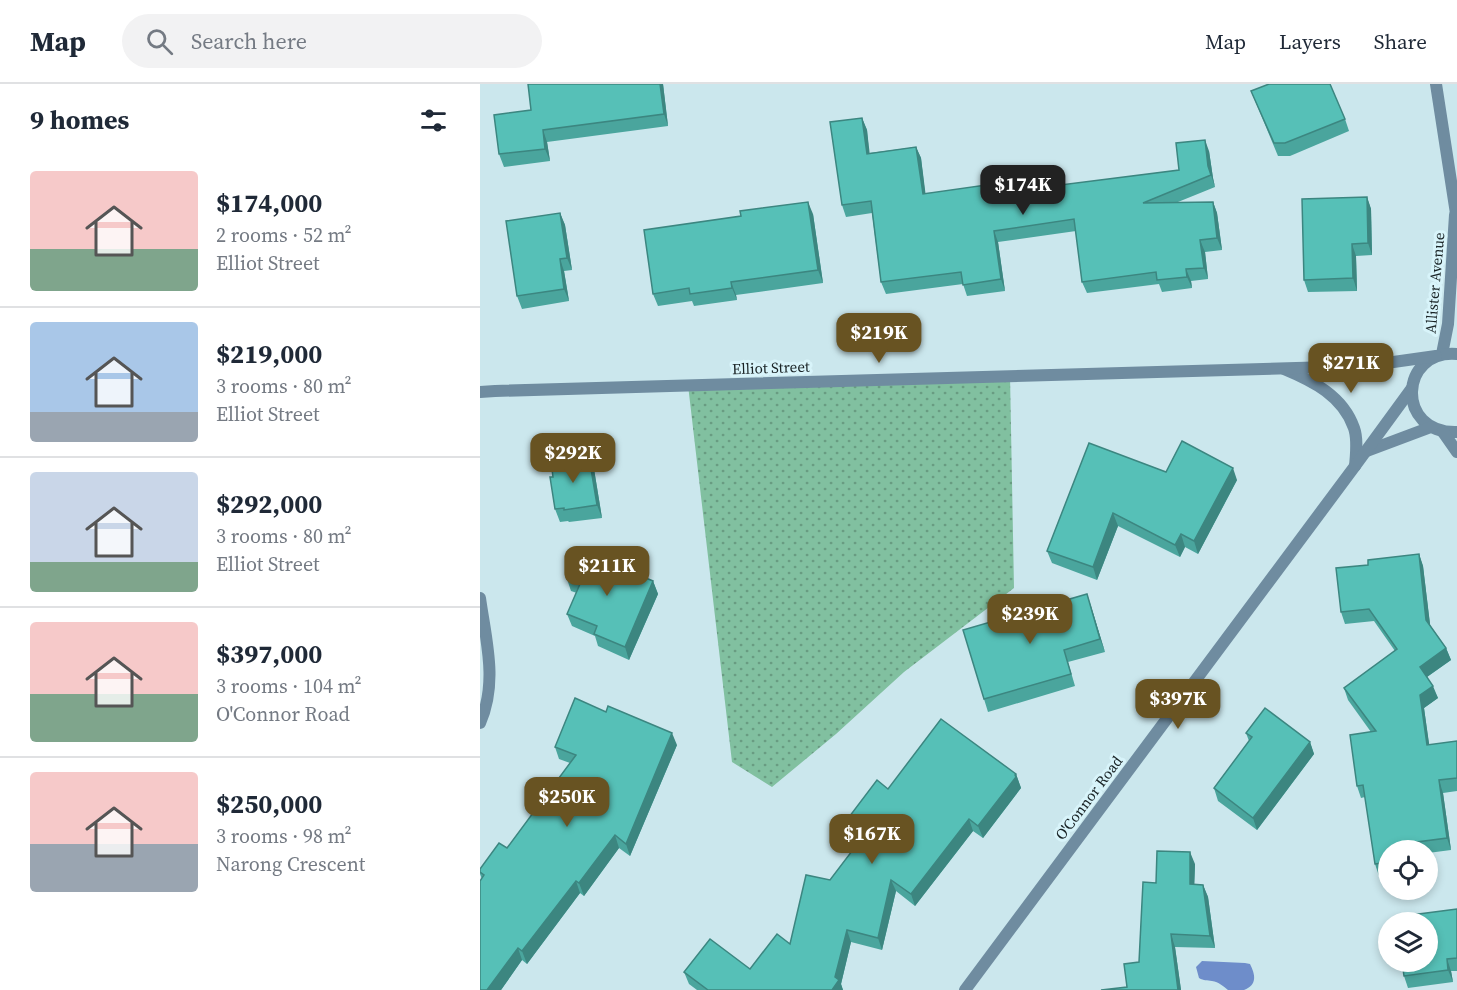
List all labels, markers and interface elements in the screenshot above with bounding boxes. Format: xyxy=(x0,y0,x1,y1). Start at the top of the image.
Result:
search box xyxy=(122,14,542,68)
text: Map xyxy=(30,22,86,60)
icon: search xyxy=(143,25,176,58)
text: Search here xyxy=(191,26,307,56)
text: Map xyxy=(1205,27,1246,56)
text: Layers xyxy=(1279,27,1341,56)
text: Share xyxy=(1374,27,1427,56)
text: 9 homes xyxy=(30,102,129,138)
icon: filters xyxy=(417,104,450,137)
pin: $174K xyxy=(981,165,1065,216)
text: $174K xyxy=(994,170,1052,198)
text: $174,000 xyxy=(216,185,322,221)
icon: home xyxy=(78,195,150,267)
text: 2 rooms · 52 m² xyxy=(216,221,352,249)
street label: Allister Avenue xyxy=(1420,231,1449,334)
text: Elliot Street xyxy=(216,249,320,277)
pin: $219K xyxy=(837,313,921,364)
text: $219K xyxy=(850,318,908,346)
text: $219,000 xyxy=(216,336,322,372)
pin: $271K xyxy=(1309,343,1393,394)
icon: home xyxy=(78,346,150,418)
text: $271K xyxy=(1322,348,1380,376)
street label: Elliot Street xyxy=(732,356,810,379)
text: 3 rooms · 80 m² xyxy=(216,372,352,400)
text: Elliot Street xyxy=(216,400,320,428)
pin: $292K xyxy=(531,433,615,484)
text: $292K xyxy=(544,438,602,466)
text: $292,000 xyxy=(216,486,322,522)
icon: home xyxy=(78,496,150,568)
text: 3 rooms · 80 m² xyxy=(216,522,352,550)
pin: $211K xyxy=(565,546,649,597)
text: Elliot Street xyxy=(216,550,320,578)
text: $211K xyxy=(578,551,636,579)
pin: $239K xyxy=(988,594,1072,645)
text: $239K xyxy=(1001,599,1059,627)
text: $397,000 xyxy=(216,636,322,672)
icon: home xyxy=(78,646,150,718)
text: 3 rooms · 104 m² xyxy=(216,672,362,700)
pin: $397K xyxy=(1136,679,1220,730)
text: $397K xyxy=(1149,684,1207,712)
text: O'Connor Road xyxy=(216,700,350,728)
street label: O'Connor Road xyxy=(1050,751,1127,844)
pin: $250K xyxy=(525,777,609,828)
text: $250K xyxy=(538,782,596,810)
text: $250,000 xyxy=(216,786,322,822)
icon: home xyxy=(78,796,150,868)
pin: $167K xyxy=(830,814,914,865)
text: $167K xyxy=(843,819,901,847)
text: 3 rooms · 98 m² xyxy=(216,822,352,850)
map controls xyxy=(1378,840,1438,972)
button: locate xyxy=(1378,840,1438,900)
text: Narong Crescent xyxy=(216,850,365,878)
button: layers xyxy=(1378,912,1438,972)

